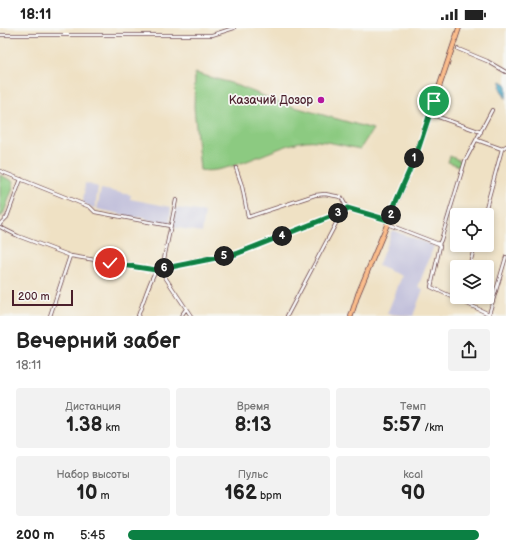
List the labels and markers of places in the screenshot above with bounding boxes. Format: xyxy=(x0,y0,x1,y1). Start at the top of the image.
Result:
pin xyxy=(417,84,451,118)
place label: Казачий Дозор xyxy=(229,93,313,108)
marker: Казачий Дозор xyxy=(316,95,326,105)
pin: 1 xyxy=(404,148,424,168)
pin: 3 xyxy=(328,203,348,223)
pin: 2 xyxy=(381,205,401,225)
pin: 4 xyxy=(272,226,292,246)
pin xyxy=(93,246,127,280)
pin: 5 xyxy=(214,246,234,266)
pin: 6 xyxy=(154,258,174,278)

